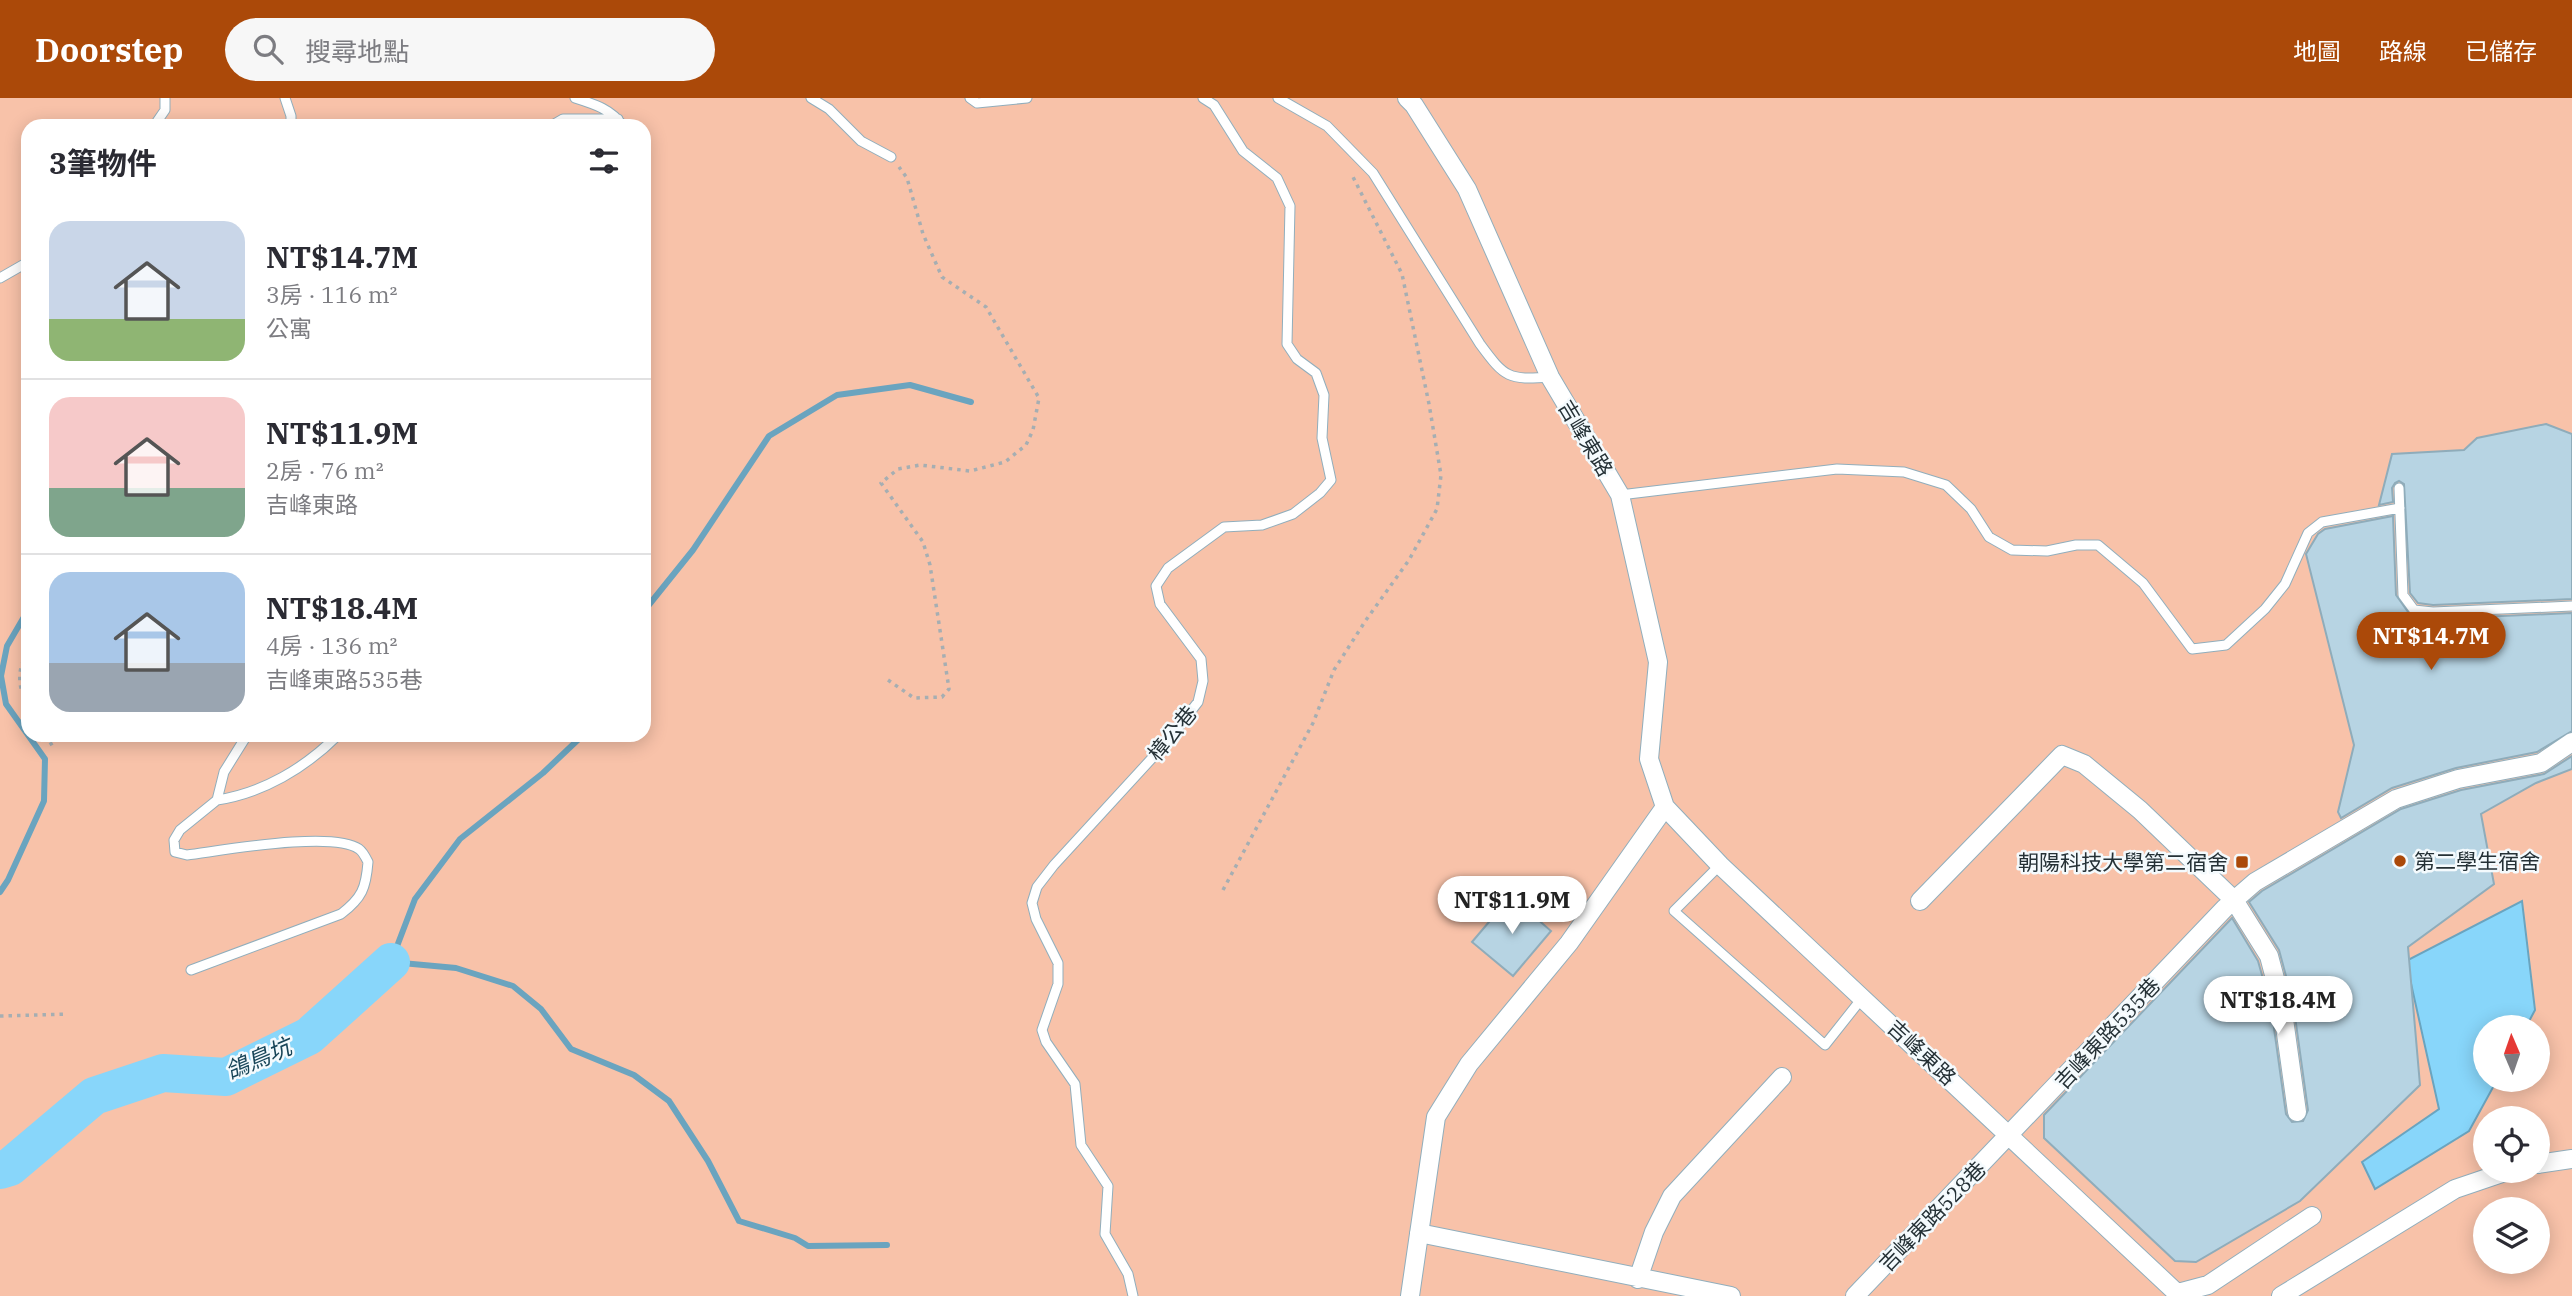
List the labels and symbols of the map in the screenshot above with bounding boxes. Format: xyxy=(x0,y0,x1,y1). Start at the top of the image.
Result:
street label: 吉峰東路 xyxy=(1552,395,1620,481)
pin: NT$14.7M xyxy=(2359,612,2503,672)
street label: 樟公巷 xyxy=(1141,700,1203,766)
place label: 第二學生宿舍 xyxy=(2414,847,2540,875)
place label: 朝陽科技大學第二宿舍 xyxy=(2018,848,2228,876)
marker: 第二學生宿舍 xyxy=(2392,853,2408,869)
marker: 朝陽科技大學第二宿舍 xyxy=(2234,854,2250,870)
pin: NT$11.9M xyxy=(1440,876,1584,936)
street label: 吉峰東路535巷 xyxy=(2048,971,2166,1095)
pin: NT$18.4M xyxy=(2206,976,2350,1036)
street label: 吉峰東路 xyxy=(1882,1013,1962,1091)
north arrow xyxy=(2473,1015,2550,1092)
water label: 鴿鳥坑 xyxy=(220,1030,298,1085)
street label: 吉峰東路528巷 xyxy=(1872,1155,1992,1277)

